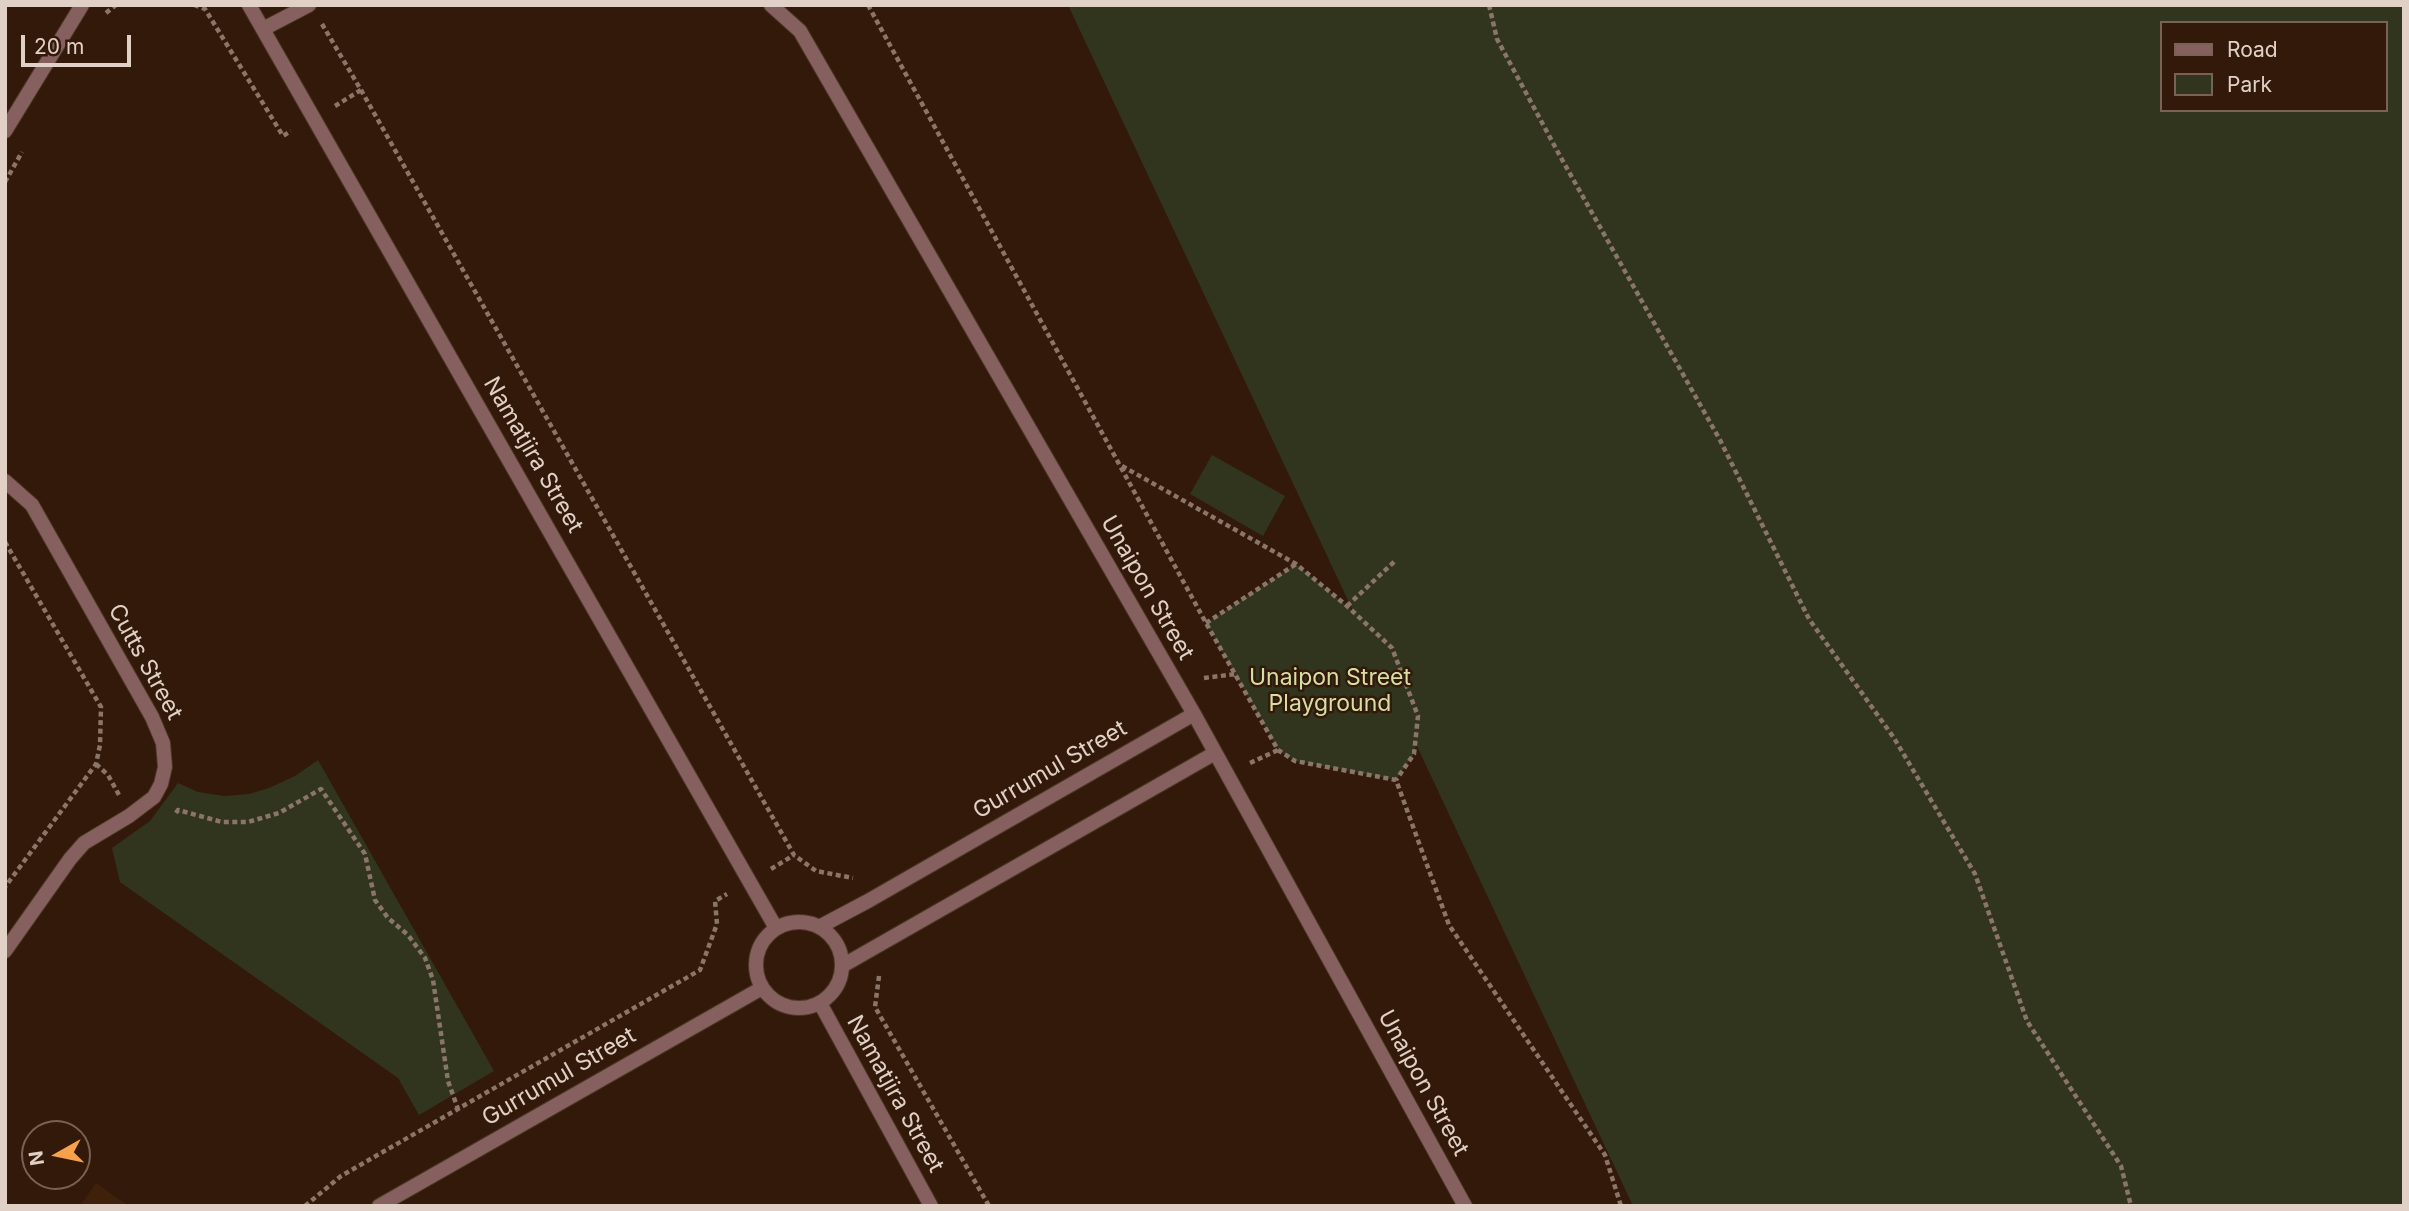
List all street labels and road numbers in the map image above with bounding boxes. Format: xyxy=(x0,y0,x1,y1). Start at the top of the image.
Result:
street label: Namatjira Street xyxy=(477,372,589,538)
street label: Unaipon Street xyxy=(1095,511,1199,665)
street label: Cutts Street xyxy=(102,599,188,725)
street label: Gurrumul Street xyxy=(968,715,1132,825)
street label: Unaipon Street xyxy=(1372,1005,1474,1161)
street label: Namatjira Street xyxy=(840,1011,950,1177)
street label: Gurrumul Street xyxy=(477,1022,641,1132)

